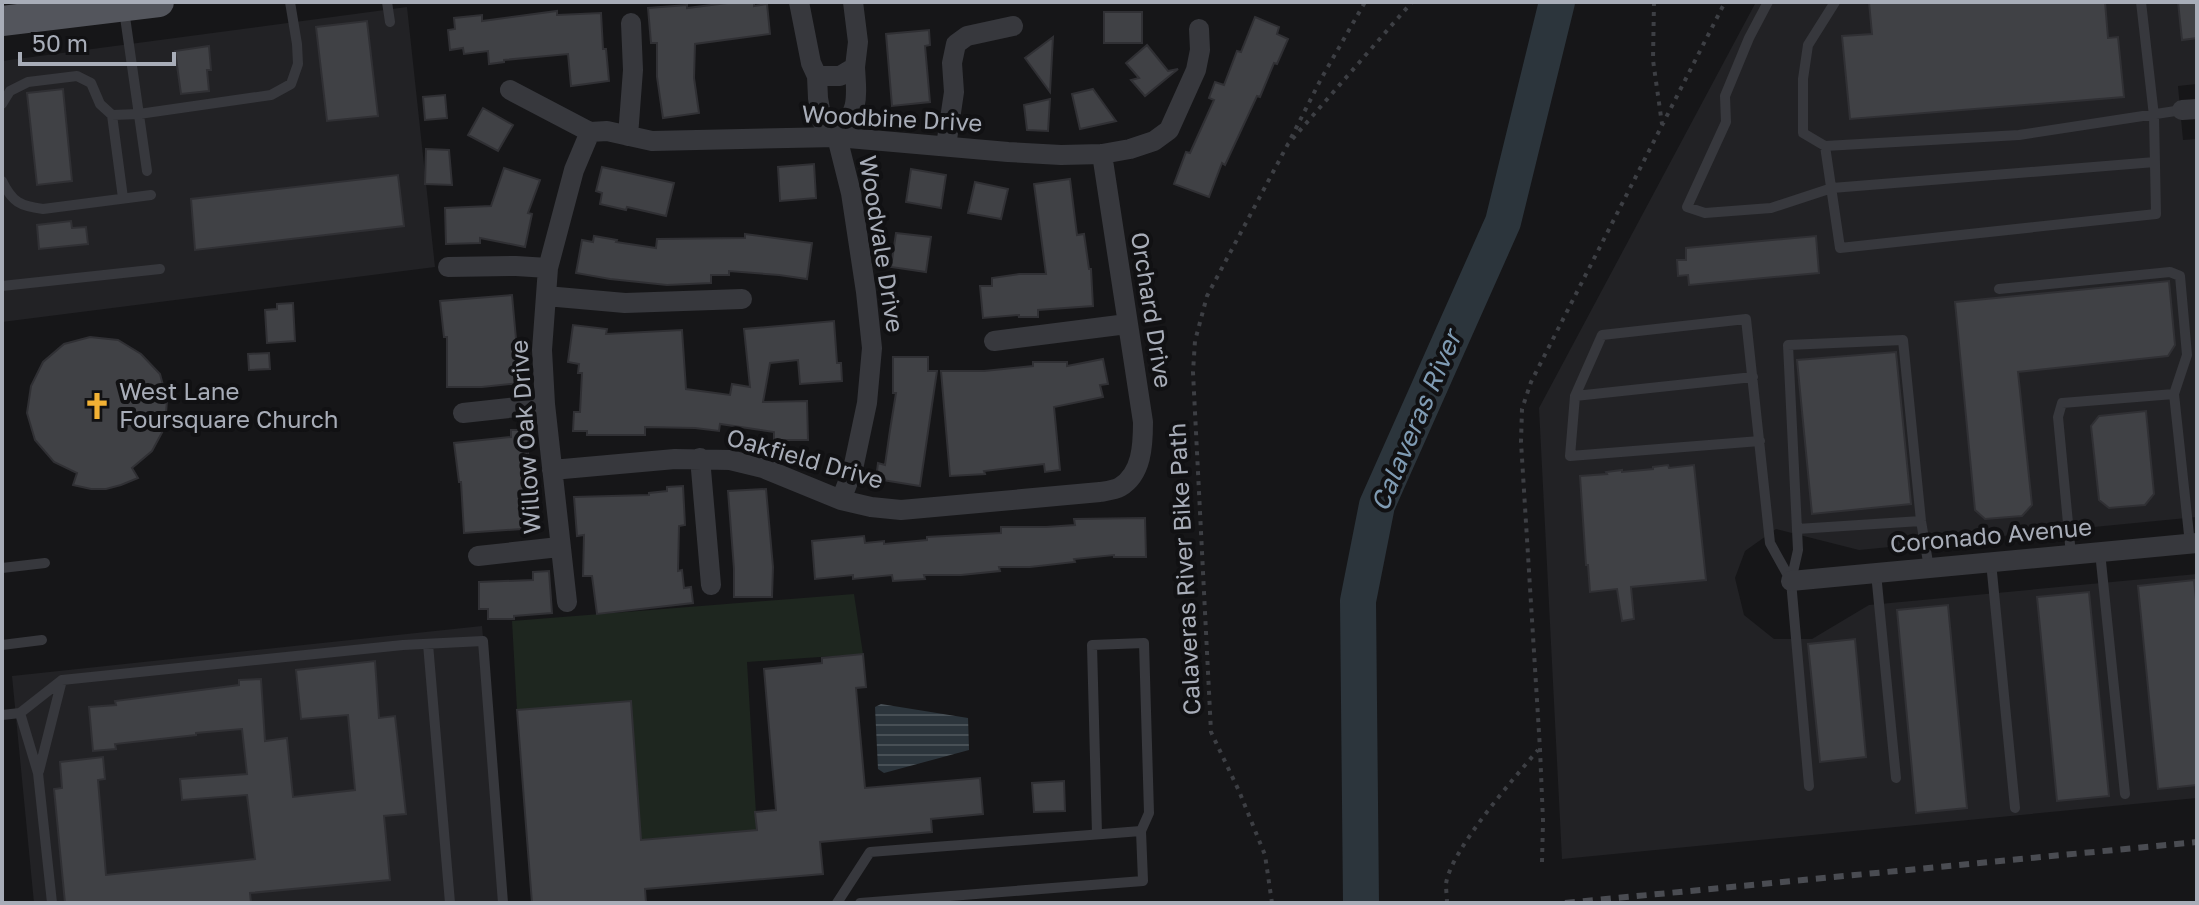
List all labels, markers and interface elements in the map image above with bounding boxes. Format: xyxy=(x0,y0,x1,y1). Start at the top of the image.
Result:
scale bar xyxy=(20,16,174,66)
text: 50 m xyxy=(32,28,88,57)
street label: Woodbine Drive xyxy=(801,98,983,137)
street label: Woodvale Drive xyxy=(854,153,911,334)
street label: Orchard Drive xyxy=(1126,230,1179,390)
water label: Calaveras River xyxy=(1364,322,1469,516)
street label: Willow Oak Drive xyxy=(503,339,546,535)
place label: West Lane Foursquare Church xyxy=(119,376,338,433)
church icon: West Lane Foursquare Church xyxy=(82,391,112,421)
street label: Oakfield Drive xyxy=(724,421,887,494)
street label: Calaveras River Bike Path xyxy=(1161,422,1206,716)
street label: Coronado Avenue xyxy=(1889,511,2093,558)

